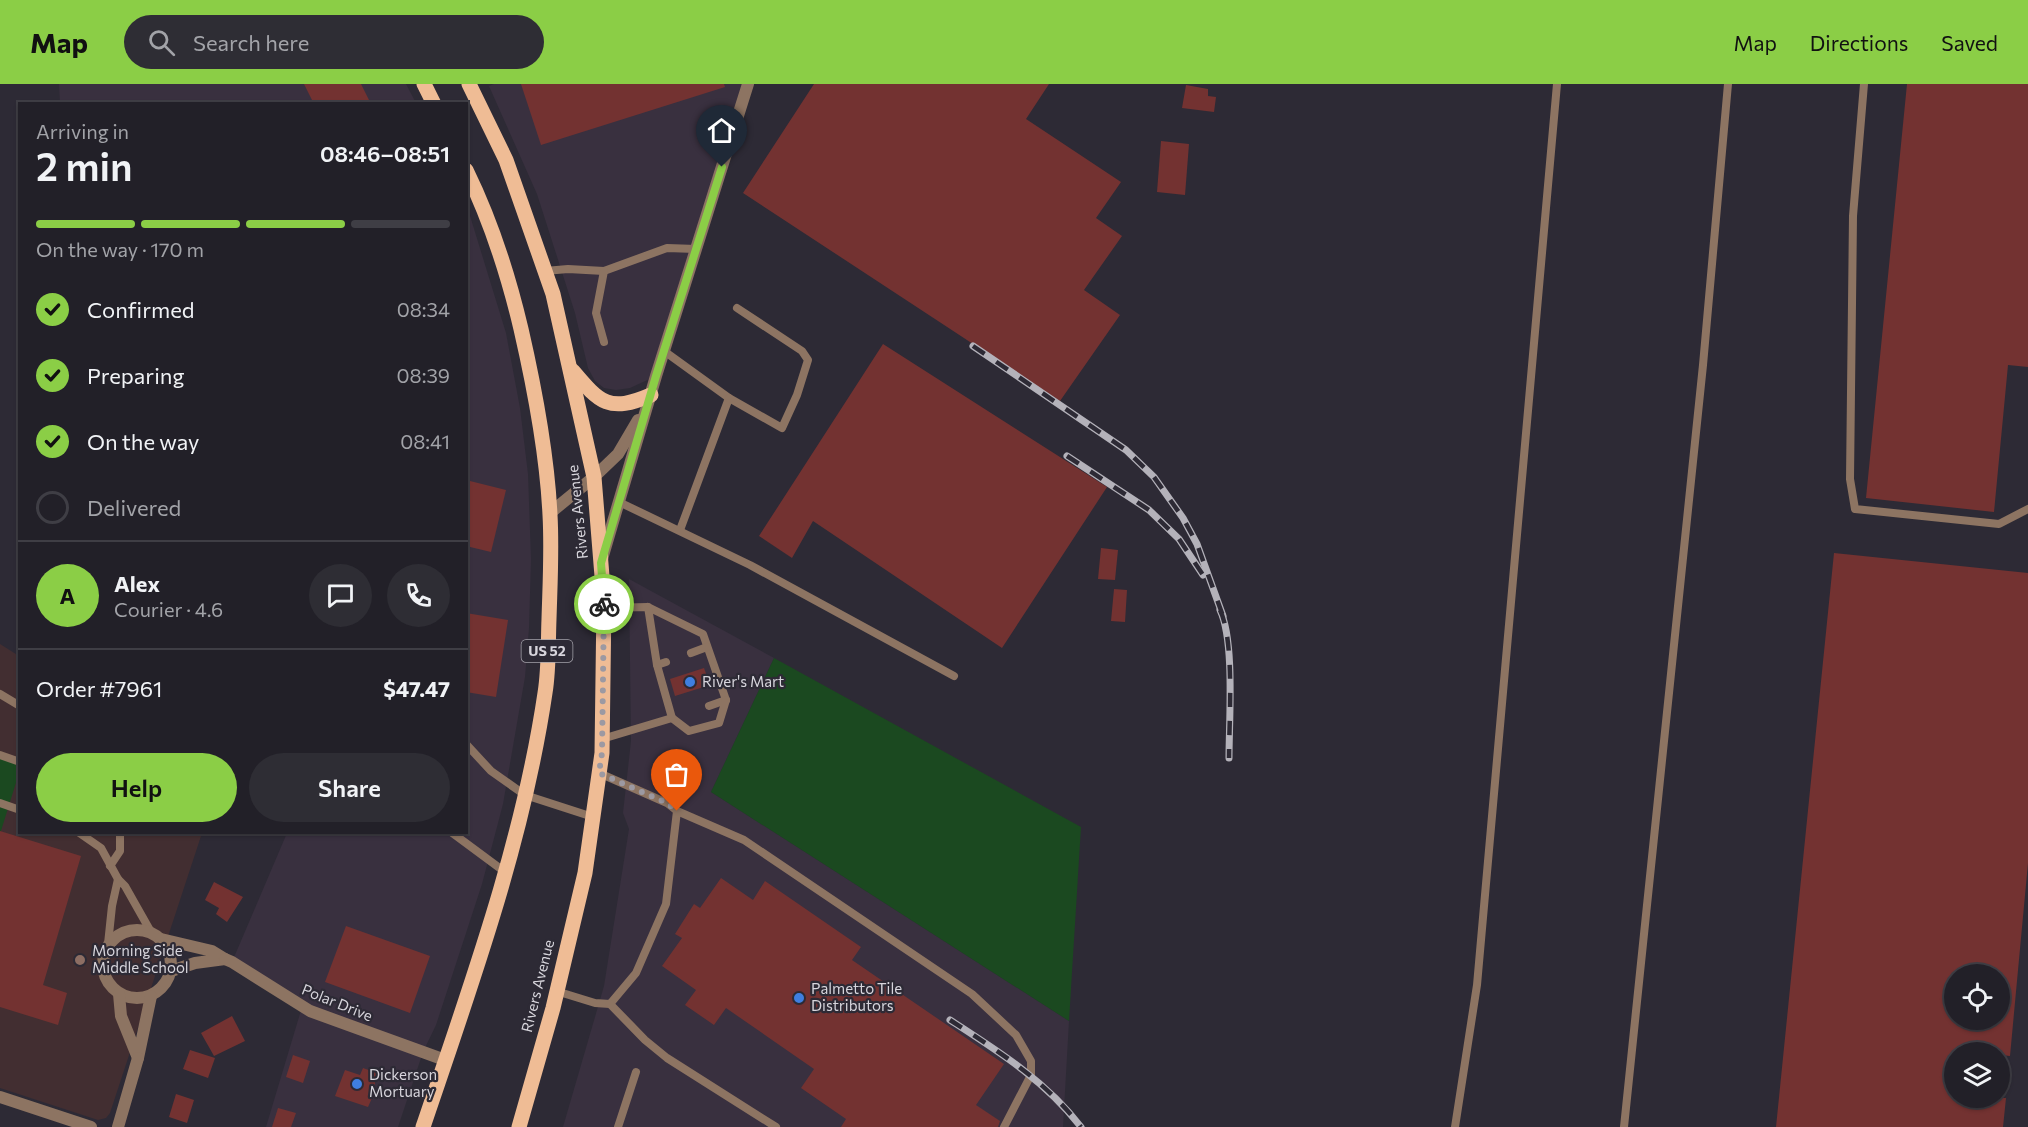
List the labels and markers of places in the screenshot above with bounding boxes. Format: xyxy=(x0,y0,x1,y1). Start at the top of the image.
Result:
pin xyxy=(696,105,747,167)
place label: River's Mart xyxy=(702,672,784,690)
marker: River's Mart xyxy=(683,675,697,689)
pin xyxy=(651,749,702,811)
place label: Morning Side Middle School xyxy=(92,941,189,976)
marker: Morning Side Middle School xyxy=(73,953,87,967)
place label: Palmetto Tile Distributors xyxy=(811,979,902,1014)
marker: Palmetto Tile Distributors xyxy=(792,991,806,1005)
place label: Dickerson Mortuary xyxy=(369,1065,437,1100)
marker: Dickerson Mortuary xyxy=(350,1077,364,1091)

